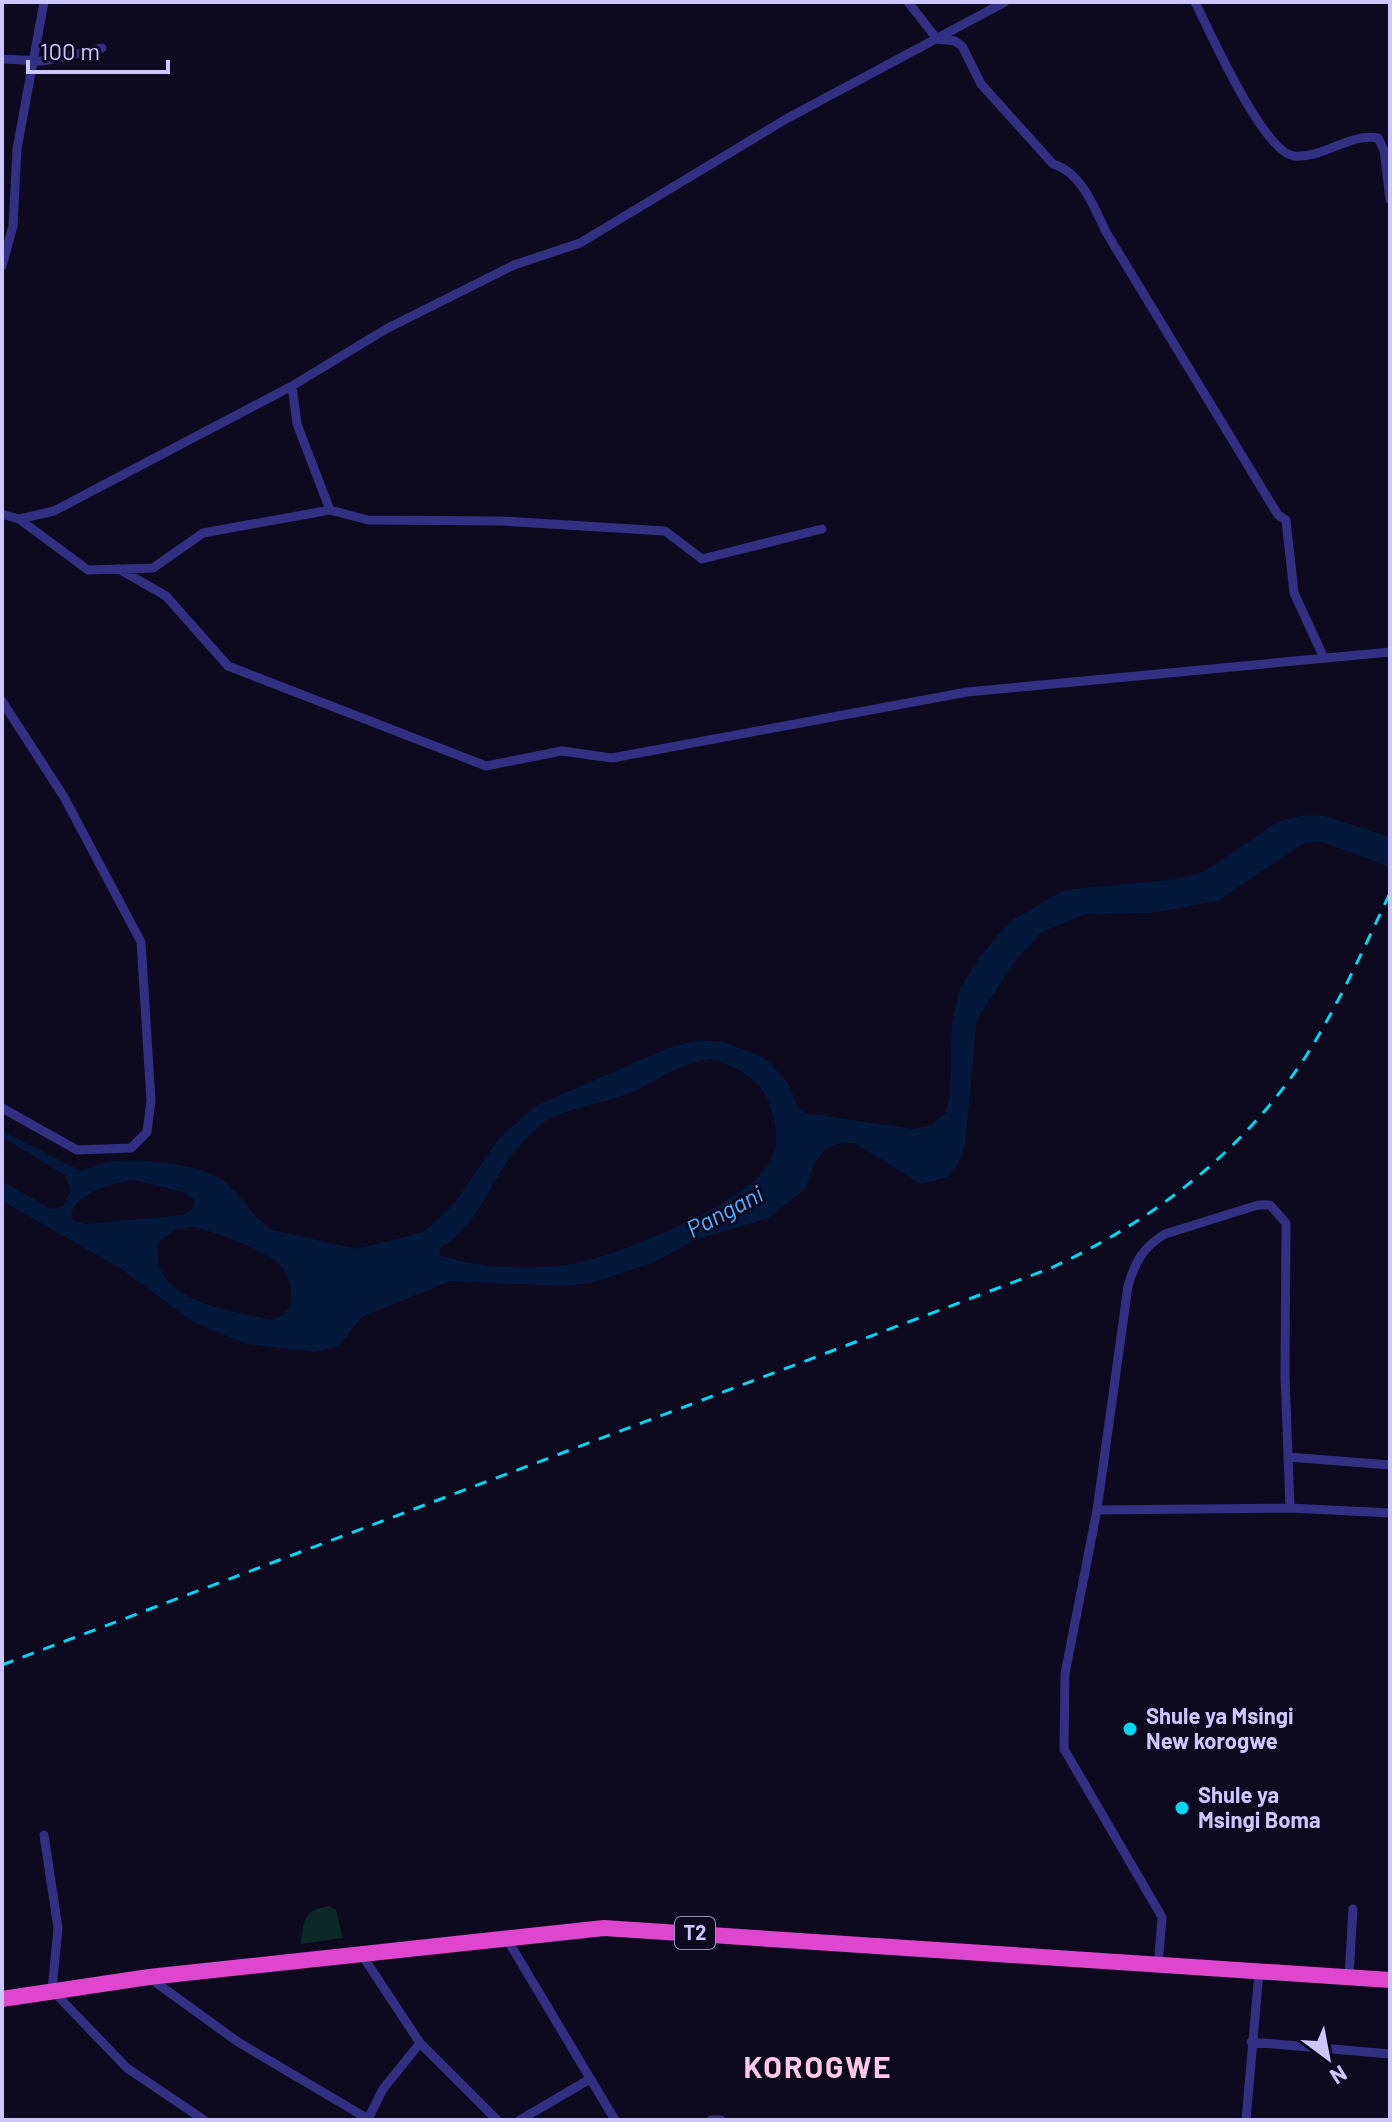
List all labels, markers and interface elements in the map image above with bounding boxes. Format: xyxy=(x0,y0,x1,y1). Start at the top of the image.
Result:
scale bar xyxy=(28,24,168,74)
text: 100 m xyxy=(40,36,100,65)
water label: Pangani xyxy=(681,1178,768,1243)
place label: Shule ya Msingi New korogwe xyxy=(1146,1702,1294,1753)
marker: Shule ya Msingi New korogwe xyxy=(1121,1720,1139,1738)
place label: Shule ya Msingi Boma xyxy=(1198,1781,1321,1832)
marker: Shule ya Msingi Boma xyxy=(1173,1799,1191,1817)
road number: T2 xyxy=(675,1917,715,1949)
north arrow xyxy=(1288,2018,1368,2098)
district label: KOROGWE xyxy=(743,2048,893,2084)
text: N xyxy=(1326,2061,1352,2091)

